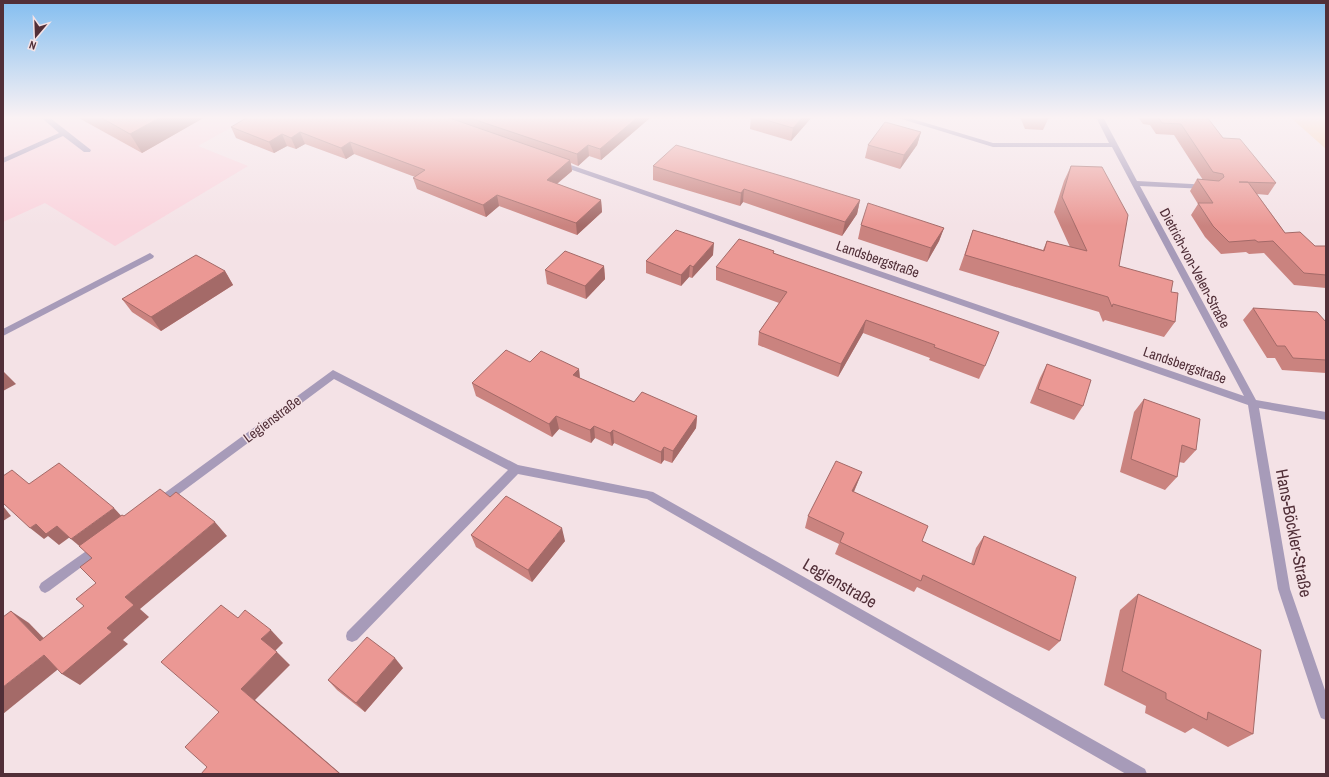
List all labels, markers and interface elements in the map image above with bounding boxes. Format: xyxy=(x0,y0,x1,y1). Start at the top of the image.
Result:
north arrow xyxy=(16,16,56,56)
text: N xyxy=(27,38,38,53)
street label: Dietrich-von-Velen-Straße xyxy=(1156,205,1234,331)
street label: Landsbergstraße xyxy=(834,236,922,282)
street label: Landsbergstraße xyxy=(1141,342,1229,388)
street label: Legienstraße xyxy=(240,391,304,447)
street label: Hans-Böckler-Straße xyxy=(1271,467,1318,599)
street label: Legienstraße xyxy=(799,552,882,613)

